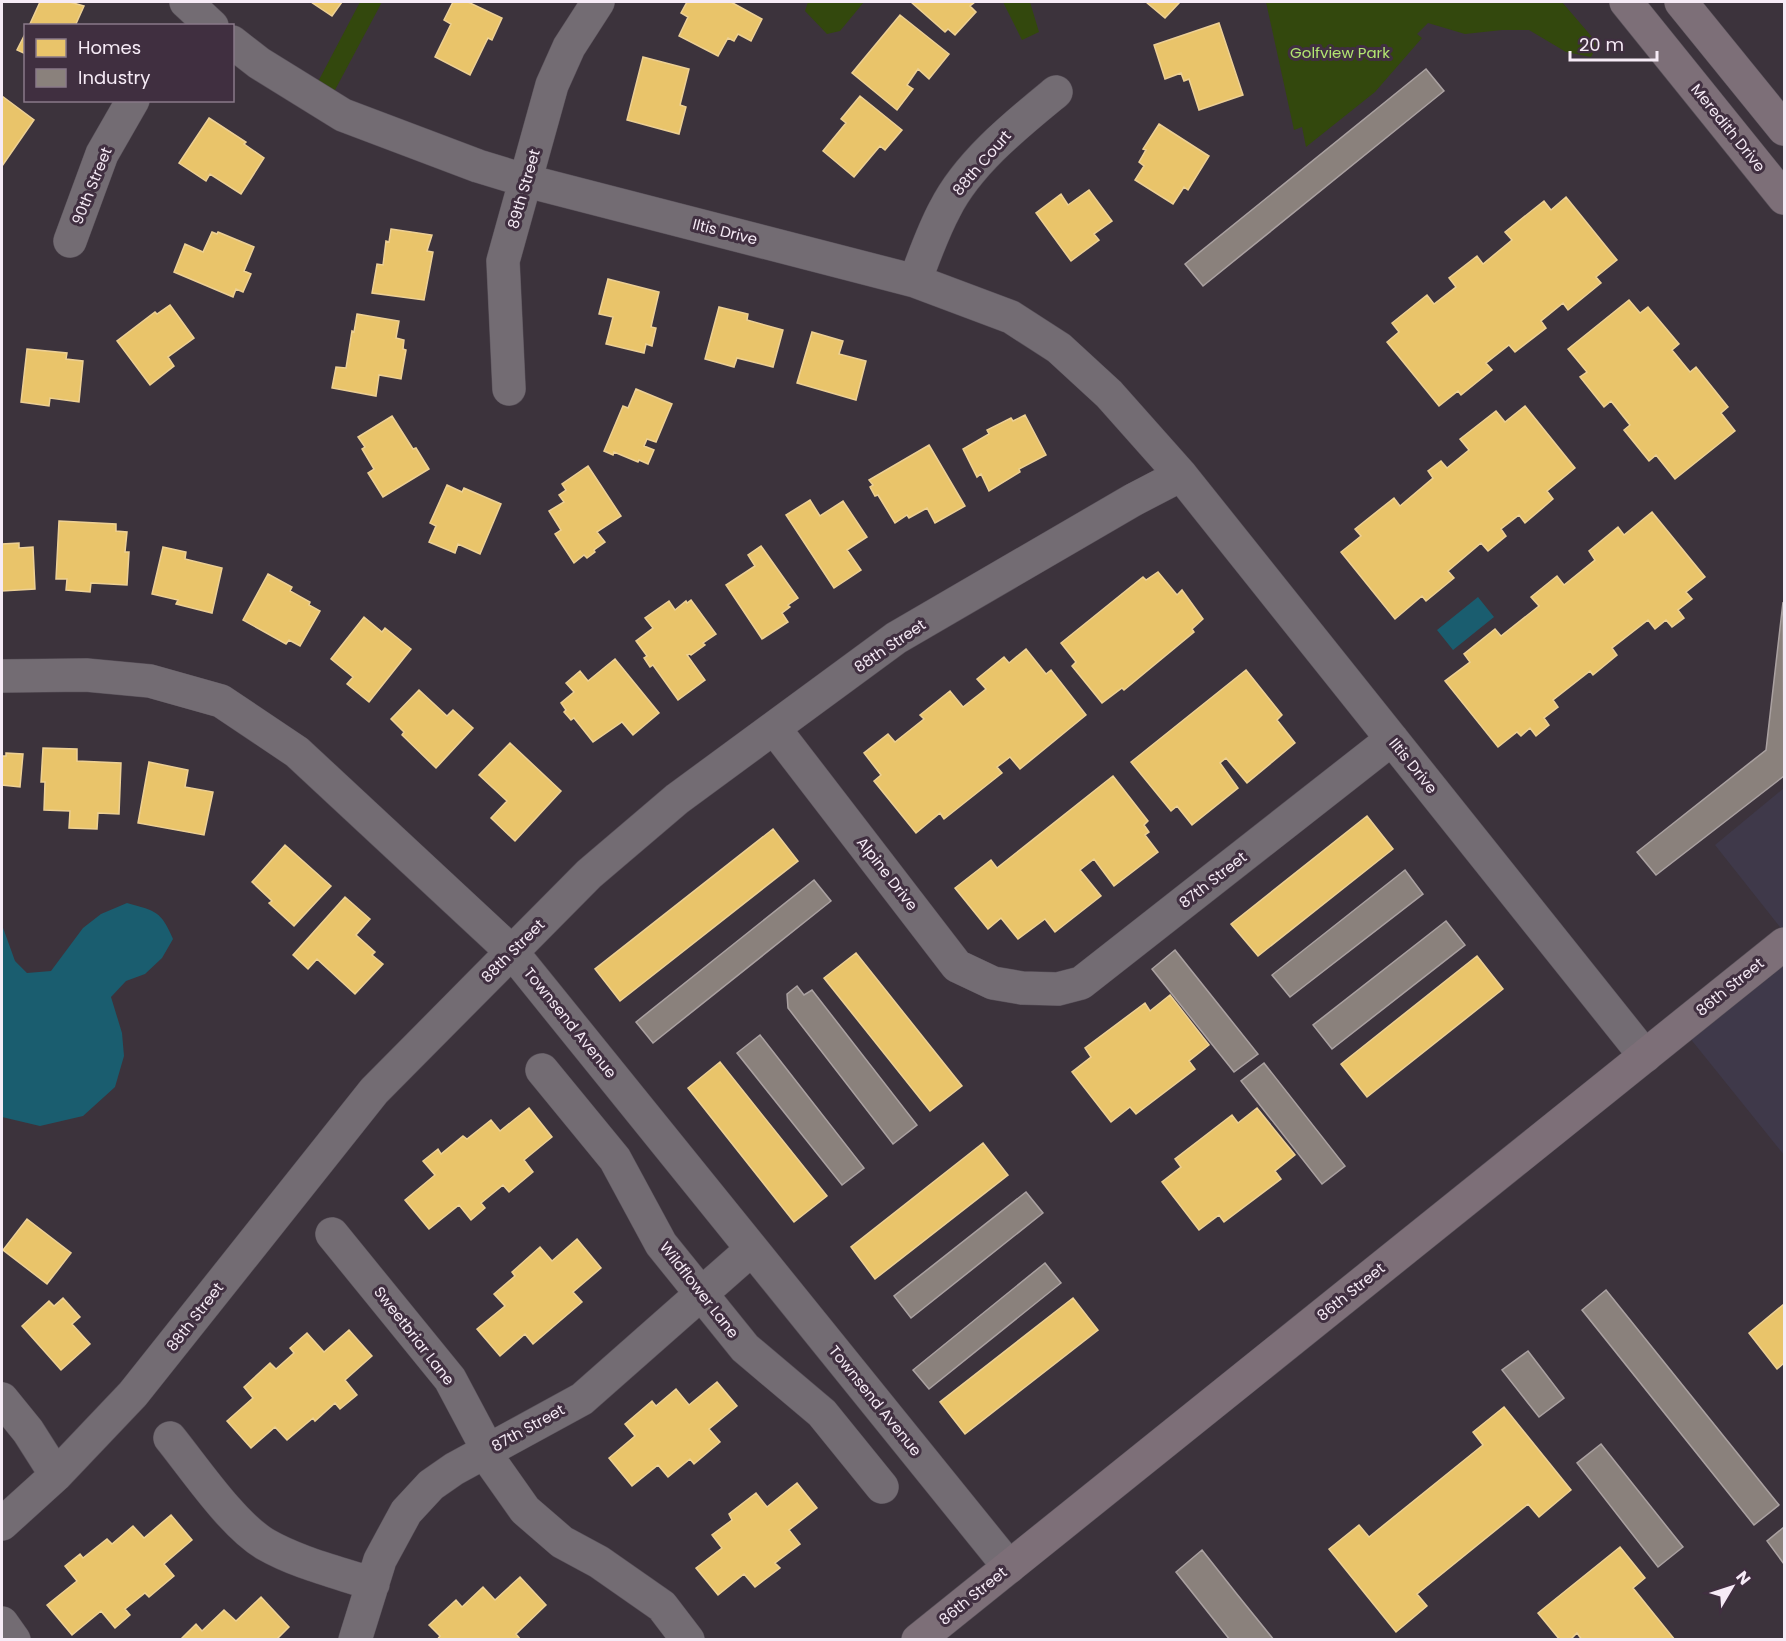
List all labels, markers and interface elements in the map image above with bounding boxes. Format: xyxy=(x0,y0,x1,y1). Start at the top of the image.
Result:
legend xyxy=(24,24,234,102)
scale bar xyxy=(1570,24,1657,62)
text: 20 m xyxy=(1579,32,1624,57)
text: Homes xyxy=(78,35,141,60)
park label: Golfview Park xyxy=(1290,42,1390,63)
text: Industry xyxy=(78,65,150,90)
street label: Meredith Drive xyxy=(1686,79,1770,176)
street label: 88th Court xyxy=(948,126,1016,200)
street label: 90th Street xyxy=(66,144,117,228)
street label: 89th Street xyxy=(502,147,545,231)
street label: Iltis Drive xyxy=(691,213,760,250)
street label: 88th Street xyxy=(850,614,930,677)
street label: Iltis Drive xyxy=(1384,733,1442,798)
street label: Alpine Drive xyxy=(852,832,923,915)
street label: 87th Street xyxy=(1174,847,1251,913)
street label: 88th Street xyxy=(476,914,549,987)
street label: 86th Street xyxy=(1691,953,1768,1021)
street label: Townsend Avenue xyxy=(519,963,622,1082)
street label: Wildflower Lane xyxy=(655,1237,744,1342)
street label: 86th Street xyxy=(1312,1258,1389,1326)
street label: 88th Street xyxy=(161,1278,228,1355)
street label: Sweetbriar Lane xyxy=(369,1282,460,1389)
street label: Townsend Avenue xyxy=(824,1341,927,1460)
street label: 87th Street xyxy=(487,1399,568,1456)
north arrow xyxy=(1702,1557,1762,1617)
street label: 86th Street xyxy=(934,1562,1011,1630)
text: N xyxy=(1731,1566,1756,1590)

